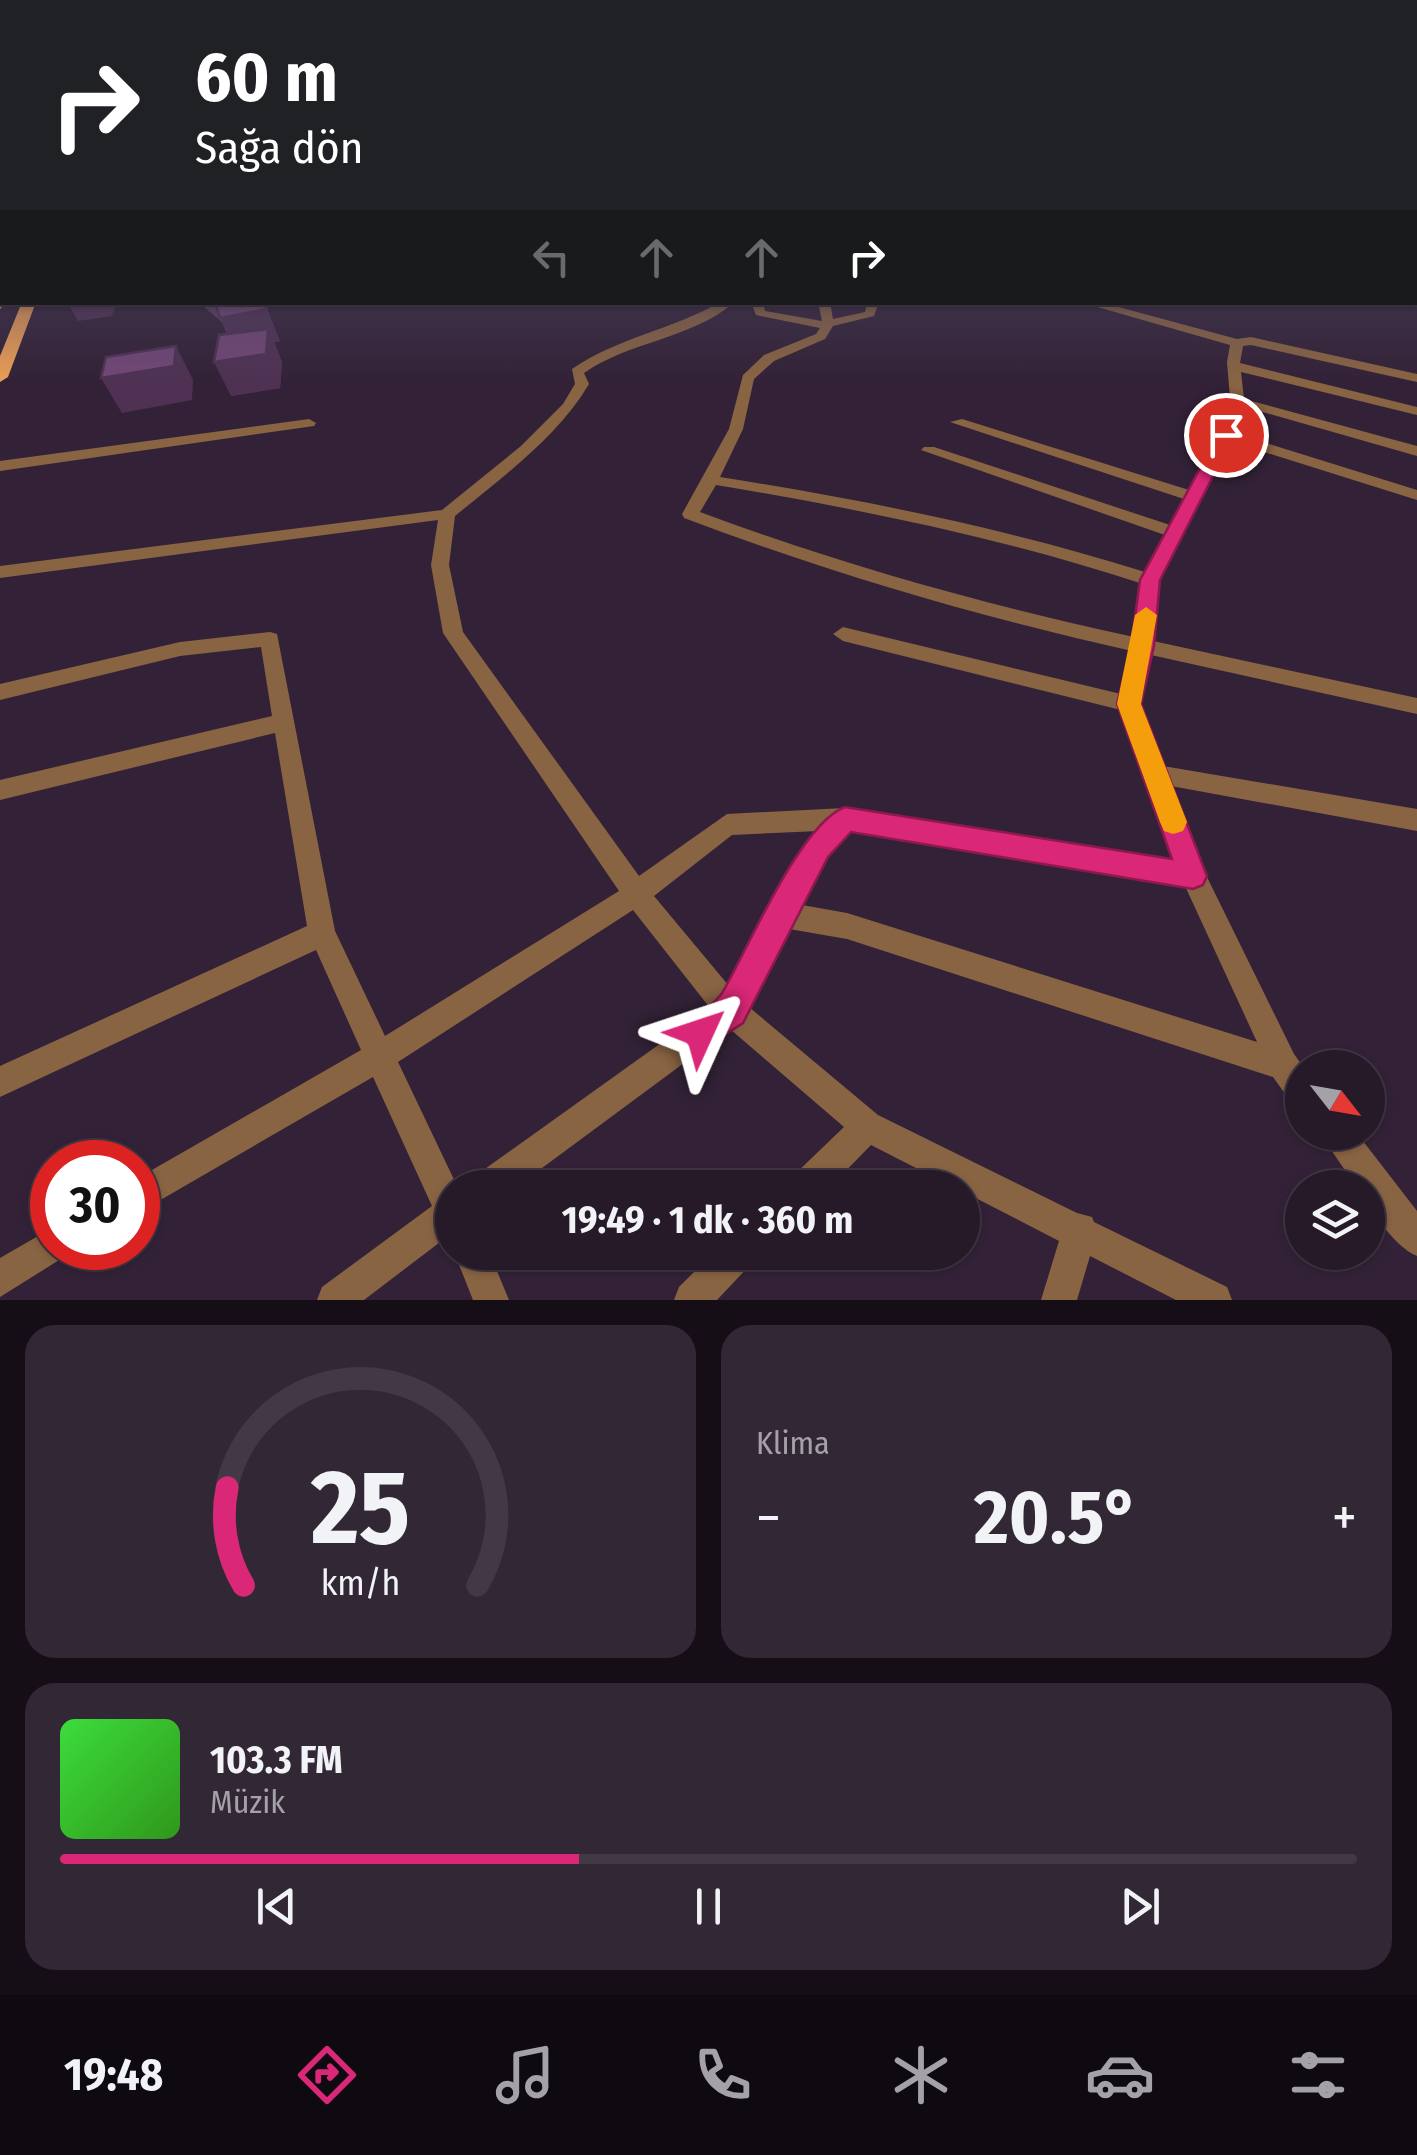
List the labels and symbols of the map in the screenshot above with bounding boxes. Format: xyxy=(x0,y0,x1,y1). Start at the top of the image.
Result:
pin xyxy=(1184,393,1269,478)
position arrow xyxy=(648,981,752,1085)
north arrow xyxy=(1285,1050,1385,1150)
speed limit sign: 30 xyxy=(30,1140,160,1270)

